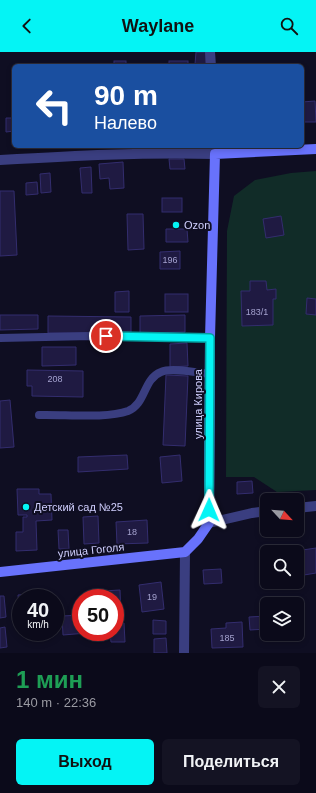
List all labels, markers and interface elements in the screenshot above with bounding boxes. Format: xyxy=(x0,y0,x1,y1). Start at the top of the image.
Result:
icon: back xyxy=(16,15,38,37)
icon: search xyxy=(278,15,300,37)
text: Waylane xyxy=(122,16,194,36)
icon: left xyxy=(28,80,80,132)
text: 90 m xyxy=(94,80,158,111)
text: Налево xyxy=(94,113,157,133)
place label: Ozon xyxy=(184,219,210,231)
marker: Ozon xyxy=(171,220,181,230)
house number: 196 xyxy=(162,255,178,265)
house number: 183/1 xyxy=(246,307,268,317)
pin xyxy=(89,319,123,353)
icon: arrive xyxy=(95,325,117,347)
street label: улица Кирова xyxy=(192,368,204,439)
house number: 208 xyxy=(47,374,63,384)
position arrow xyxy=(188,489,230,531)
north arrow xyxy=(260,493,304,537)
map controls xyxy=(260,493,304,641)
place label: Детский сад №25 xyxy=(34,501,123,513)
marker: Детский сад №25 xyxy=(21,502,31,512)
house number: 18 xyxy=(127,527,137,537)
street label: улица Гоголя xyxy=(57,541,125,559)
button: search xyxy=(260,545,304,589)
speed limit sign: 50 xyxy=(72,589,124,641)
house number: 19 xyxy=(147,592,157,602)
button: layers xyxy=(260,597,304,641)
text: 40 xyxy=(27,599,49,621)
text: km/h xyxy=(27,619,49,630)
house number: 185 xyxy=(219,633,235,643)
text: 1 мин xyxy=(16,666,83,693)
button: close xyxy=(258,666,300,708)
text: 140 m · 22:36 xyxy=(16,695,96,710)
button: Выход xyxy=(16,739,154,785)
button: Поделиться xyxy=(162,739,300,785)

